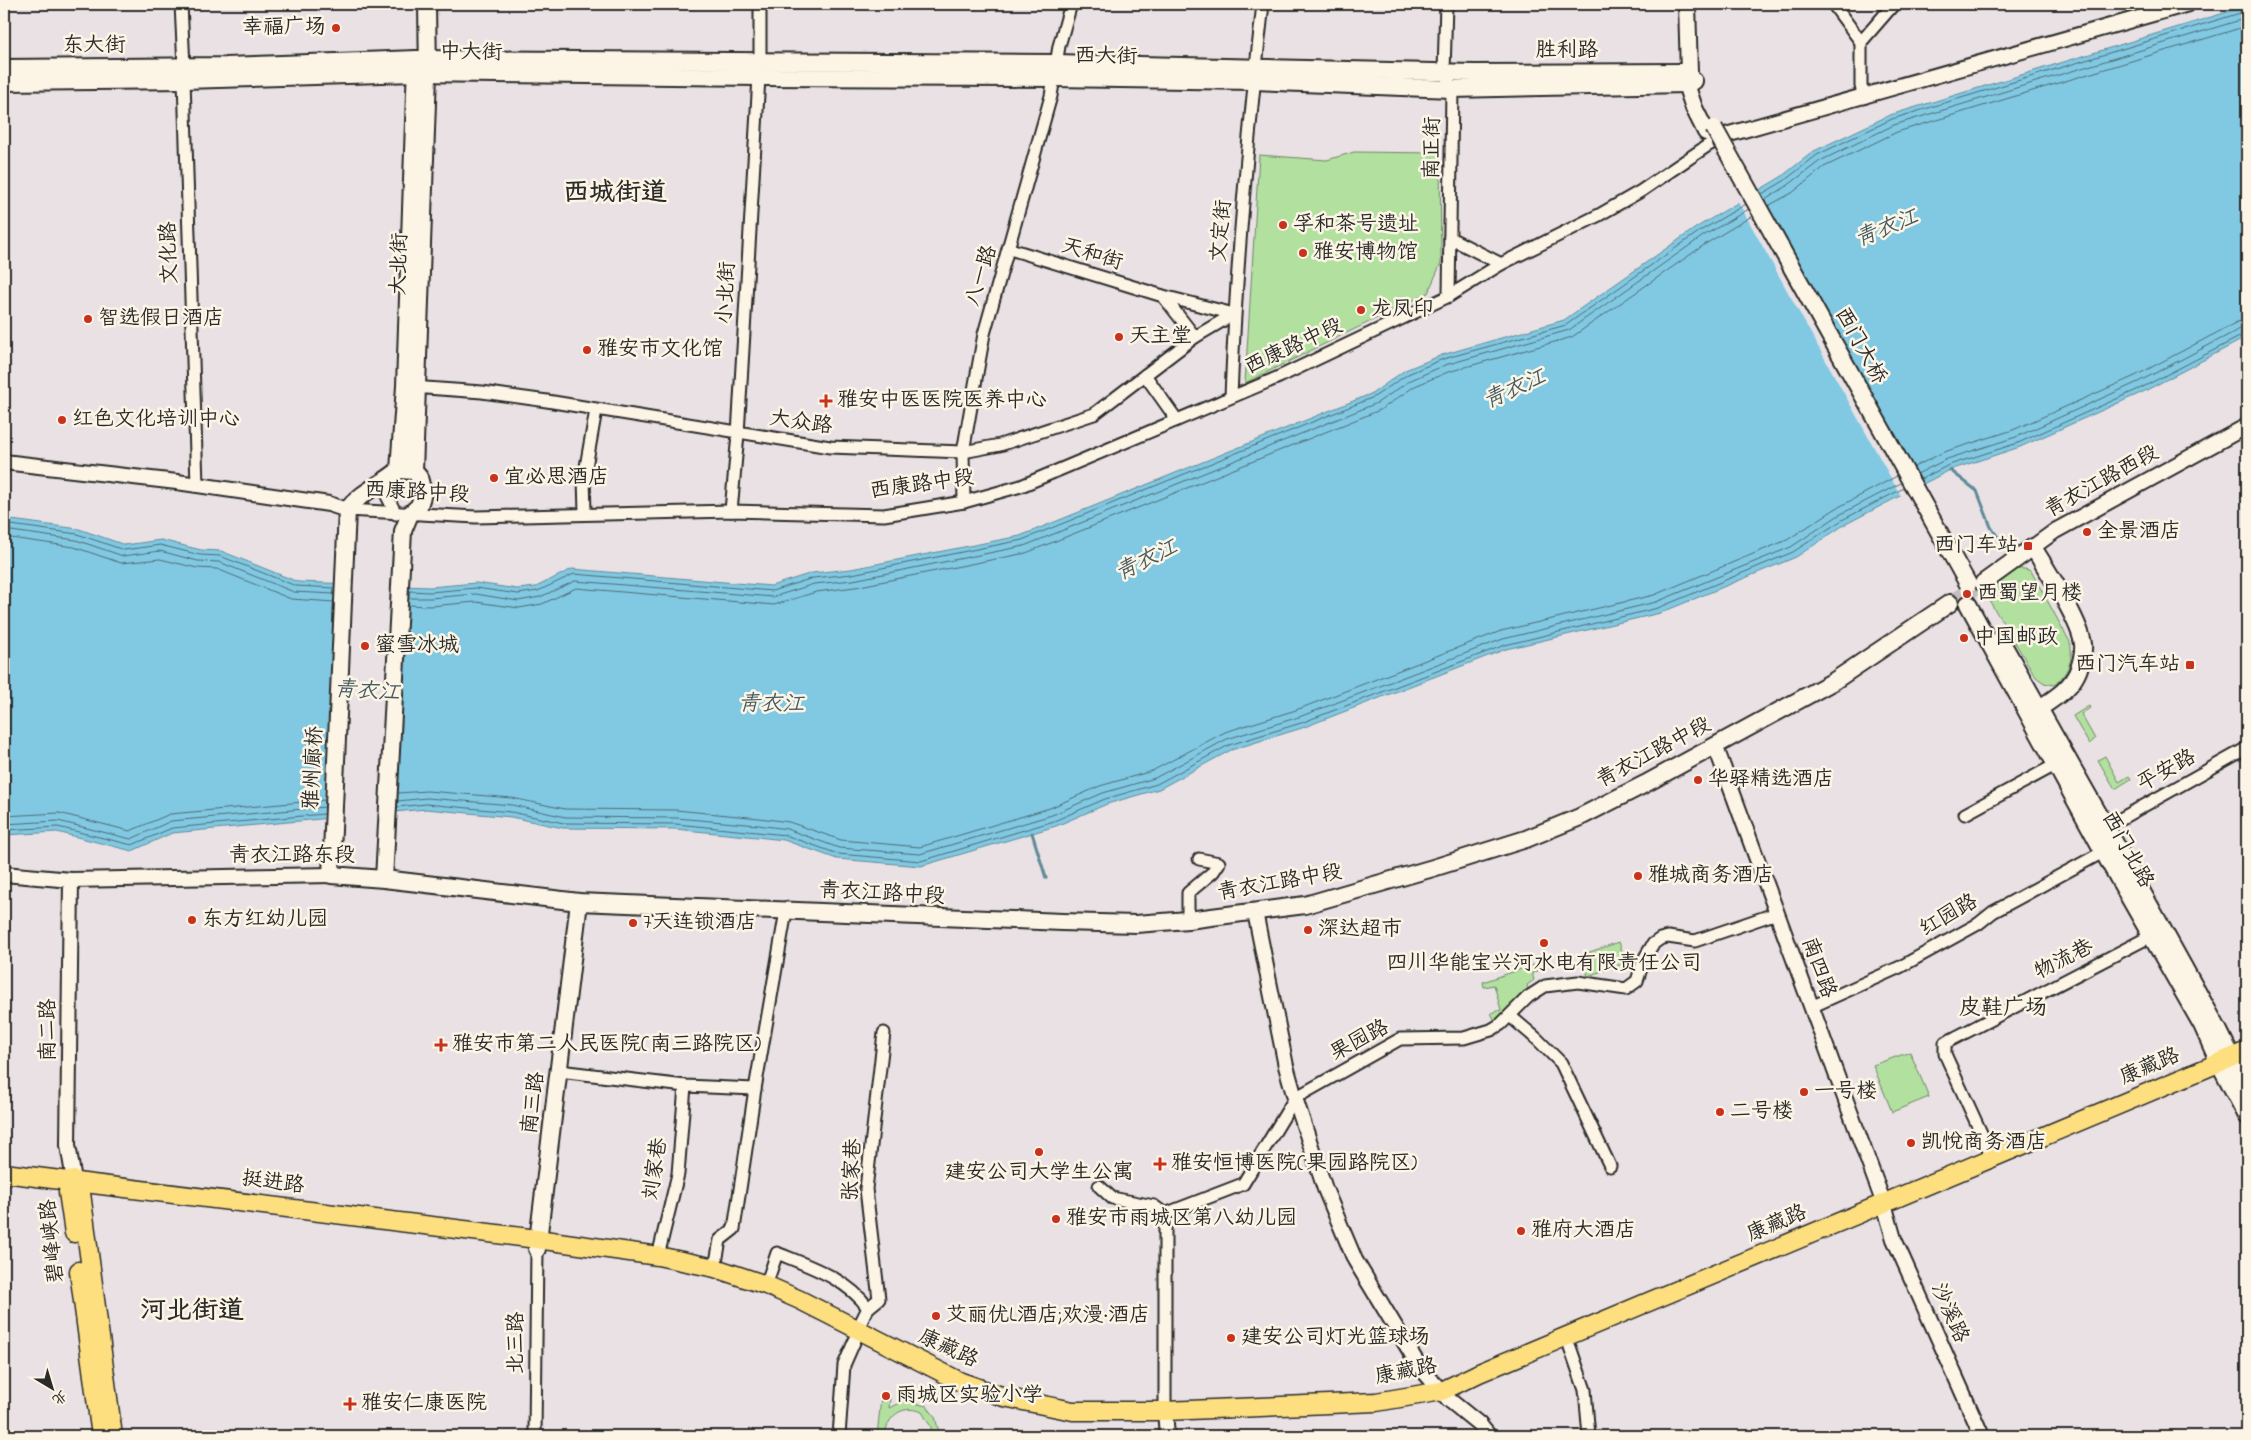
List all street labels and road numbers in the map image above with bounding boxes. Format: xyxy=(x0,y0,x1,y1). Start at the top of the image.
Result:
street label: 东大街 xyxy=(63,31,126,61)
street label: 胜利路 xyxy=(1536,36,1599,66)
street label: 中大街 xyxy=(439,37,503,69)
street label: 西大街 xyxy=(1074,41,1138,73)
street label: 南正街 xyxy=(1417,116,1449,180)
street label: 文定街 xyxy=(1204,198,1240,264)
street label: 文化路 xyxy=(154,221,186,285)
street label: 天和街 xyxy=(1057,231,1127,279)
street label: 大北街 xyxy=(384,232,416,296)
street label: 八一路 xyxy=(958,241,1006,311)
street label: 小北街 xyxy=(710,261,744,325)
street label: 西门大桥 xyxy=(1827,302,1893,390)
street label: 西康路中段 xyxy=(1240,311,1348,383)
street label: 大众路 xyxy=(768,404,834,442)
street label: 青衣江路西段 xyxy=(2040,438,2164,526)
street label: 西康路中段 xyxy=(868,463,976,507)
street label: 西康路中段 xyxy=(364,475,470,511)
street label: 青衣江路中段 xyxy=(1591,710,1717,796)
street label: 雅州廊桥 xyxy=(297,725,331,811)
street label: 平安路 xyxy=(2132,743,2202,799)
street label: 西门北路 xyxy=(2094,806,2160,894)
street label: 青衣江路东段 xyxy=(229,841,355,871)
street label: 青衣江路中段 xyxy=(1215,857,1345,909)
street label: 青衣江路中段 xyxy=(818,876,946,912)
street label: 红园路 xyxy=(1914,887,1984,945)
street label: 物流巷 xyxy=(2029,932,2099,988)
street label: 南四路 xyxy=(1793,933,1843,1003)
street label: 南二路 xyxy=(34,999,64,1062)
street label: 果园路 xyxy=(1325,1013,1395,1069)
street label: 康藏路 xyxy=(2115,1041,2185,1093)
street label: 南三路 xyxy=(515,1070,553,1136)
street label: 刘家巷 xyxy=(636,1136,676,1202)
street label: 张家巷 xyxy=(836,1138,870,1202)
street label: 挺进路 xyxy=(240,1164,306,1202)
street label: 碧峰峡路 xyxy=(34,1198,72,1284)
street label: 康藏路 xyxy=(1742,1198,1812,1250)
street label: 沙溪路 xyxy=(1922,1278,1976,1348)
street label: 北三路 xyxy=(502,1312,532,1375)
street label: 康藏路 xyxy=(913,1322,983,1376)
street label: 康藏路 xyxy=(1372,1351,1440,1393)

